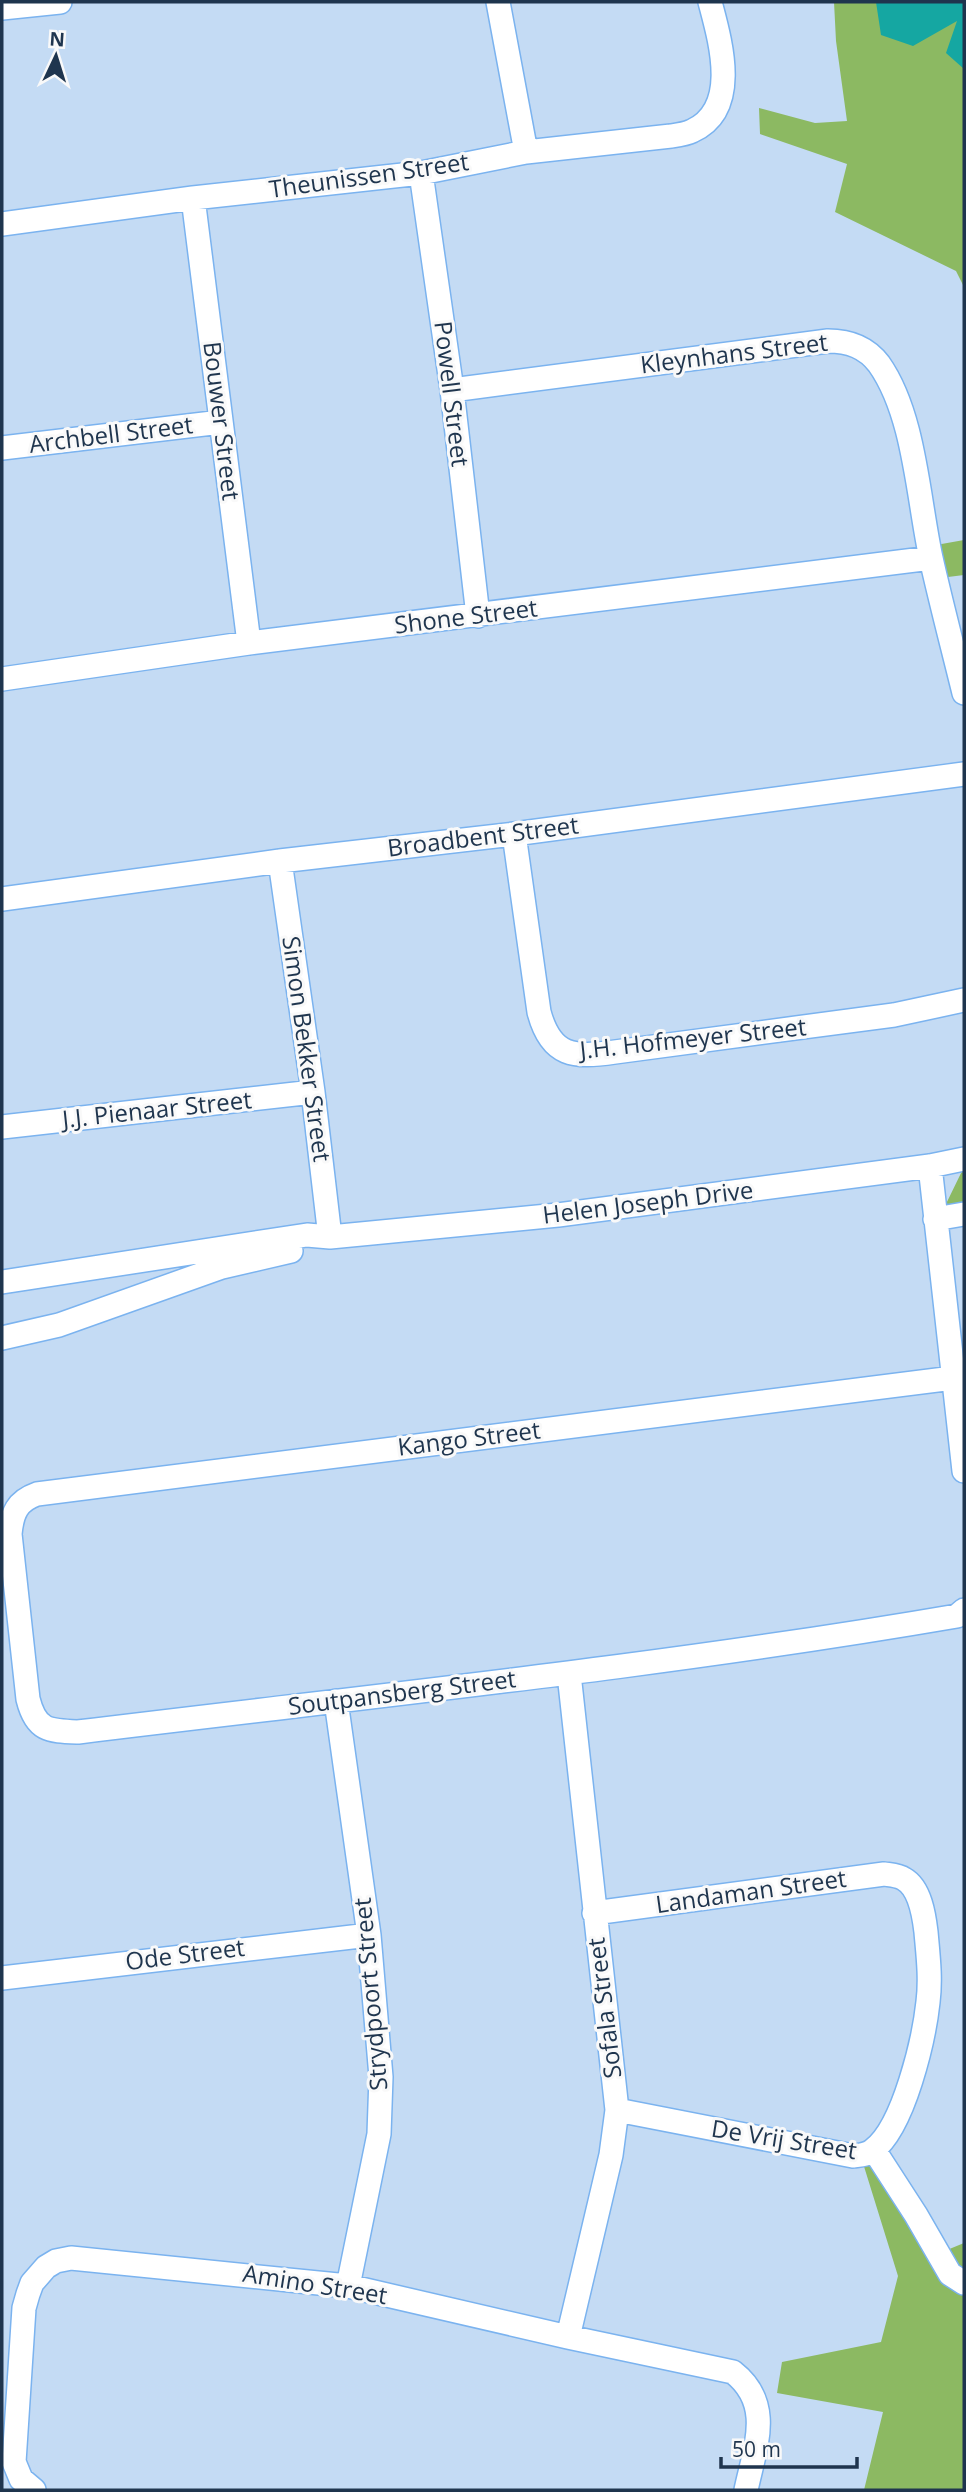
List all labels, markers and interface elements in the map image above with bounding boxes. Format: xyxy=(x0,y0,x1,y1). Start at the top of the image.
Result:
north arrow xyxy=(21,21,91,91)
text: N xyxy=(49,26,66,53)
street label: Theunissen Street xyxy=(267,144,471,205)
street label: Powell Street xyxy=(427,319,478,468)
street label: Kleynhans Street xyxy=(638,325,829,380)
street label: Bouwer Street xyxy=(196,339,249,502)
street label: Archbell Street xyxy=(27,407,195,460)
street label: Shone Street xyxy=(392,590,539,641)
street label: Broadbent Street xyxy=(385,807,580,864)
street label: Simon Bekker Street xyxy=(275,934,340,1164)
street label: J.H. Hofmeyer Street xyxy=(576,1009,808,1066)
street label: J.J. Pienaar Street xyxy=(59,1082,253,1135)
street label: Helen Joseph Drive xyxy=(541,1172,755,1231)
street label: Kango Street xyxy=(396,1412,542,1463)
street label: Soutpansberg Street xyxy=(286,1661,518,1722)
street label: Landaman Street xyxy=(653,1861,848,1920)
street label: Strydpoort Street xyxy=(345,1896,394,2092)
street label: Ode Street xyxy=(123,1930,246,1977)
street label: Sofala Street xyxy=(579,1936,629,2081)
street label: De Vrij Street xyxy=(709,2111,859,2166)
street label: Amino Street xyxy=(241,2256,390,2311)
scale bar xyxy=(721,2426,858,2470)
text: 50 m xyxy=(732,2435,781,2463)

